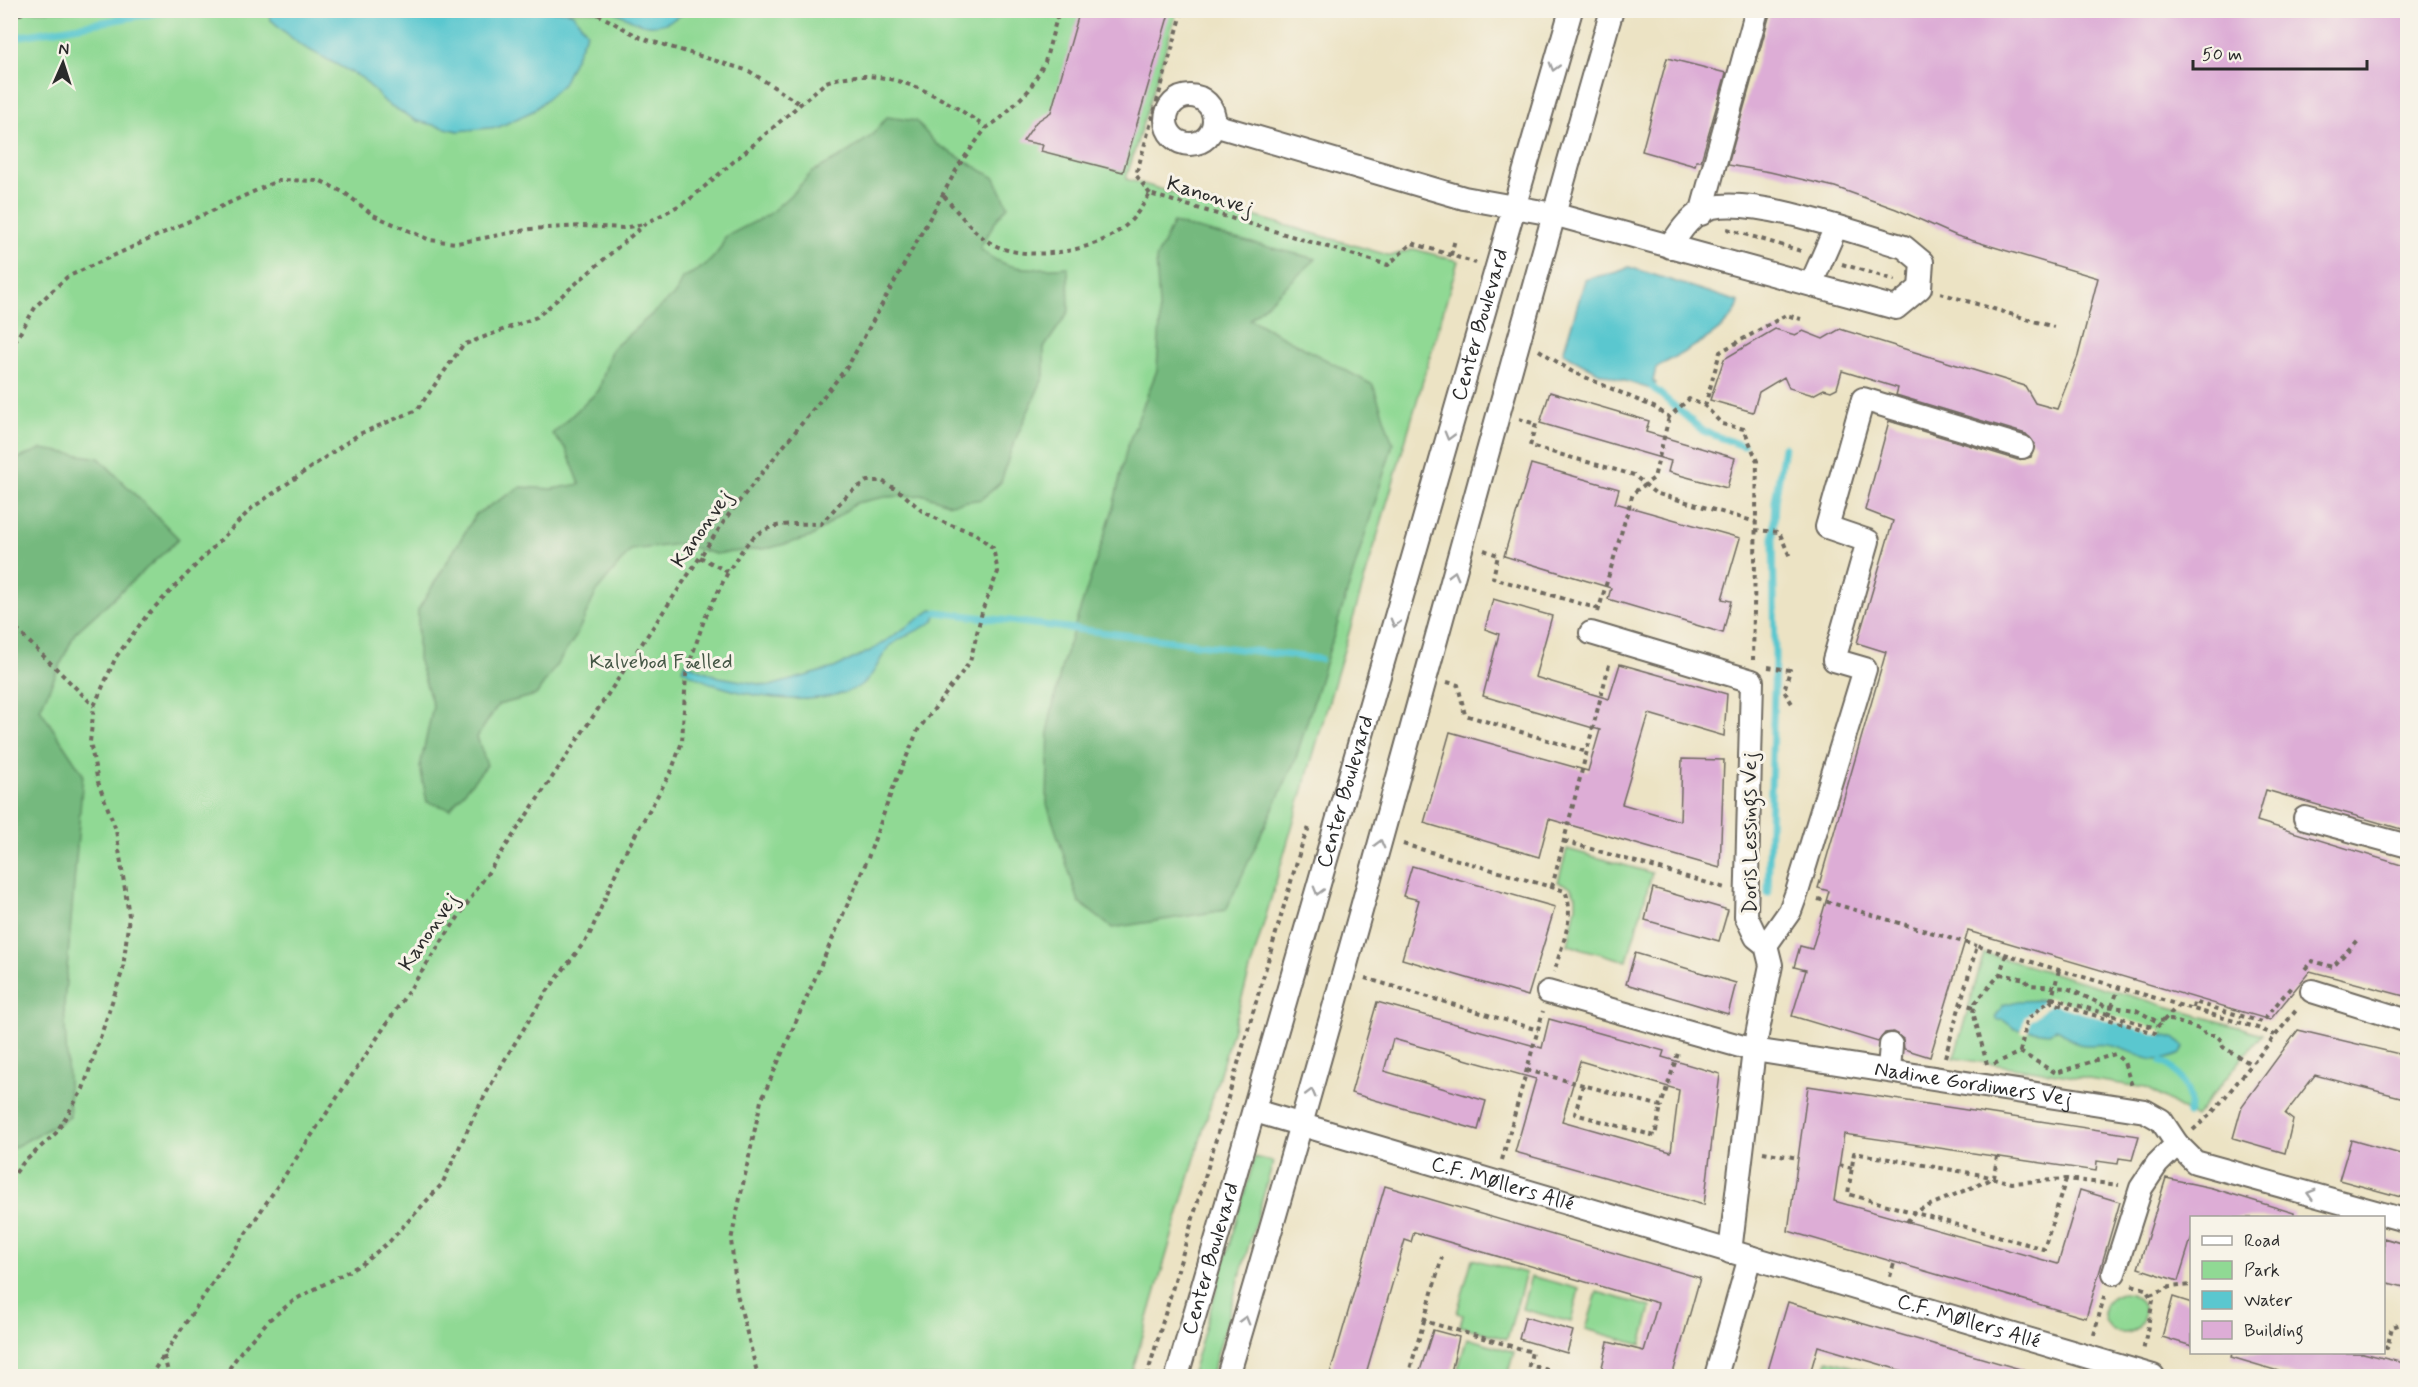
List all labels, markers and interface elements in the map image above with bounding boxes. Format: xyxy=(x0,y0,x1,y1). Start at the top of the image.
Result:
north arrow xyxy=(33,33,93,93)
scale bar xyxy=(2193,33,2367,71)
text: N xyxy=(58,39,70,60)
text: 50 m xyxy=(2202,43,2242,67)
one-way arrow xyxy=(1549,62,1562,72)
street label: Kanonvej xyxy=(1163,170,1257,222)
street label: Center Boulevard xyxy=(1445,245,1515,404)
one-way arrow xyxy=(1444,430,1456,441)
street label: Kanonvej xyxy=(665,484,739,574)
one-way arrow xyxy=(1447,570,1459,581)
one-way arrow xyxy=(1390,617,1402,628)
park label: Kalvebod Fælled xyxy=(589,648,733,676)
street label: Center Boulevard xyxy=(1310,712,1381,871)
street label: Doris Lessings Vej xyxy=(1736,752,1766,914)
one-way arrow xyxy=(1373,839,1385,850)
one-way arrow xyxy=(1313,886,1325,896)
street label: Kanonvej xyxy=(392,887,466,977)
street label: Nadine Gordimers Vej xyxy=(1873,1055,2074,1113)
one-way arrow xyxy=(1304,1088,1317,1098)
street label: C.F. Møllers Allé xyxy=(1428,1150,1577,1218)
street label: Center Boulevard xyxy=(1176,1179,1246,1338)
one-way arrow xyxy=(2306,1189,2317,1201)
legend xyxy=(2190,1216,2385,1354)
text: Road xyxy=(2244,1229,2280,1253)
text: Park xyxy=(2244,1259,2280,1283)
street label: C.F. Møllers Allé xyxy=(1894,1287,2043,1356)
text: Water xyxy=(2244,1289,2293,1313)
one-way arrow xyxy=(1238,1315,1250,1326)
text: Building xyxy=(2244,1319,2304,1345)

